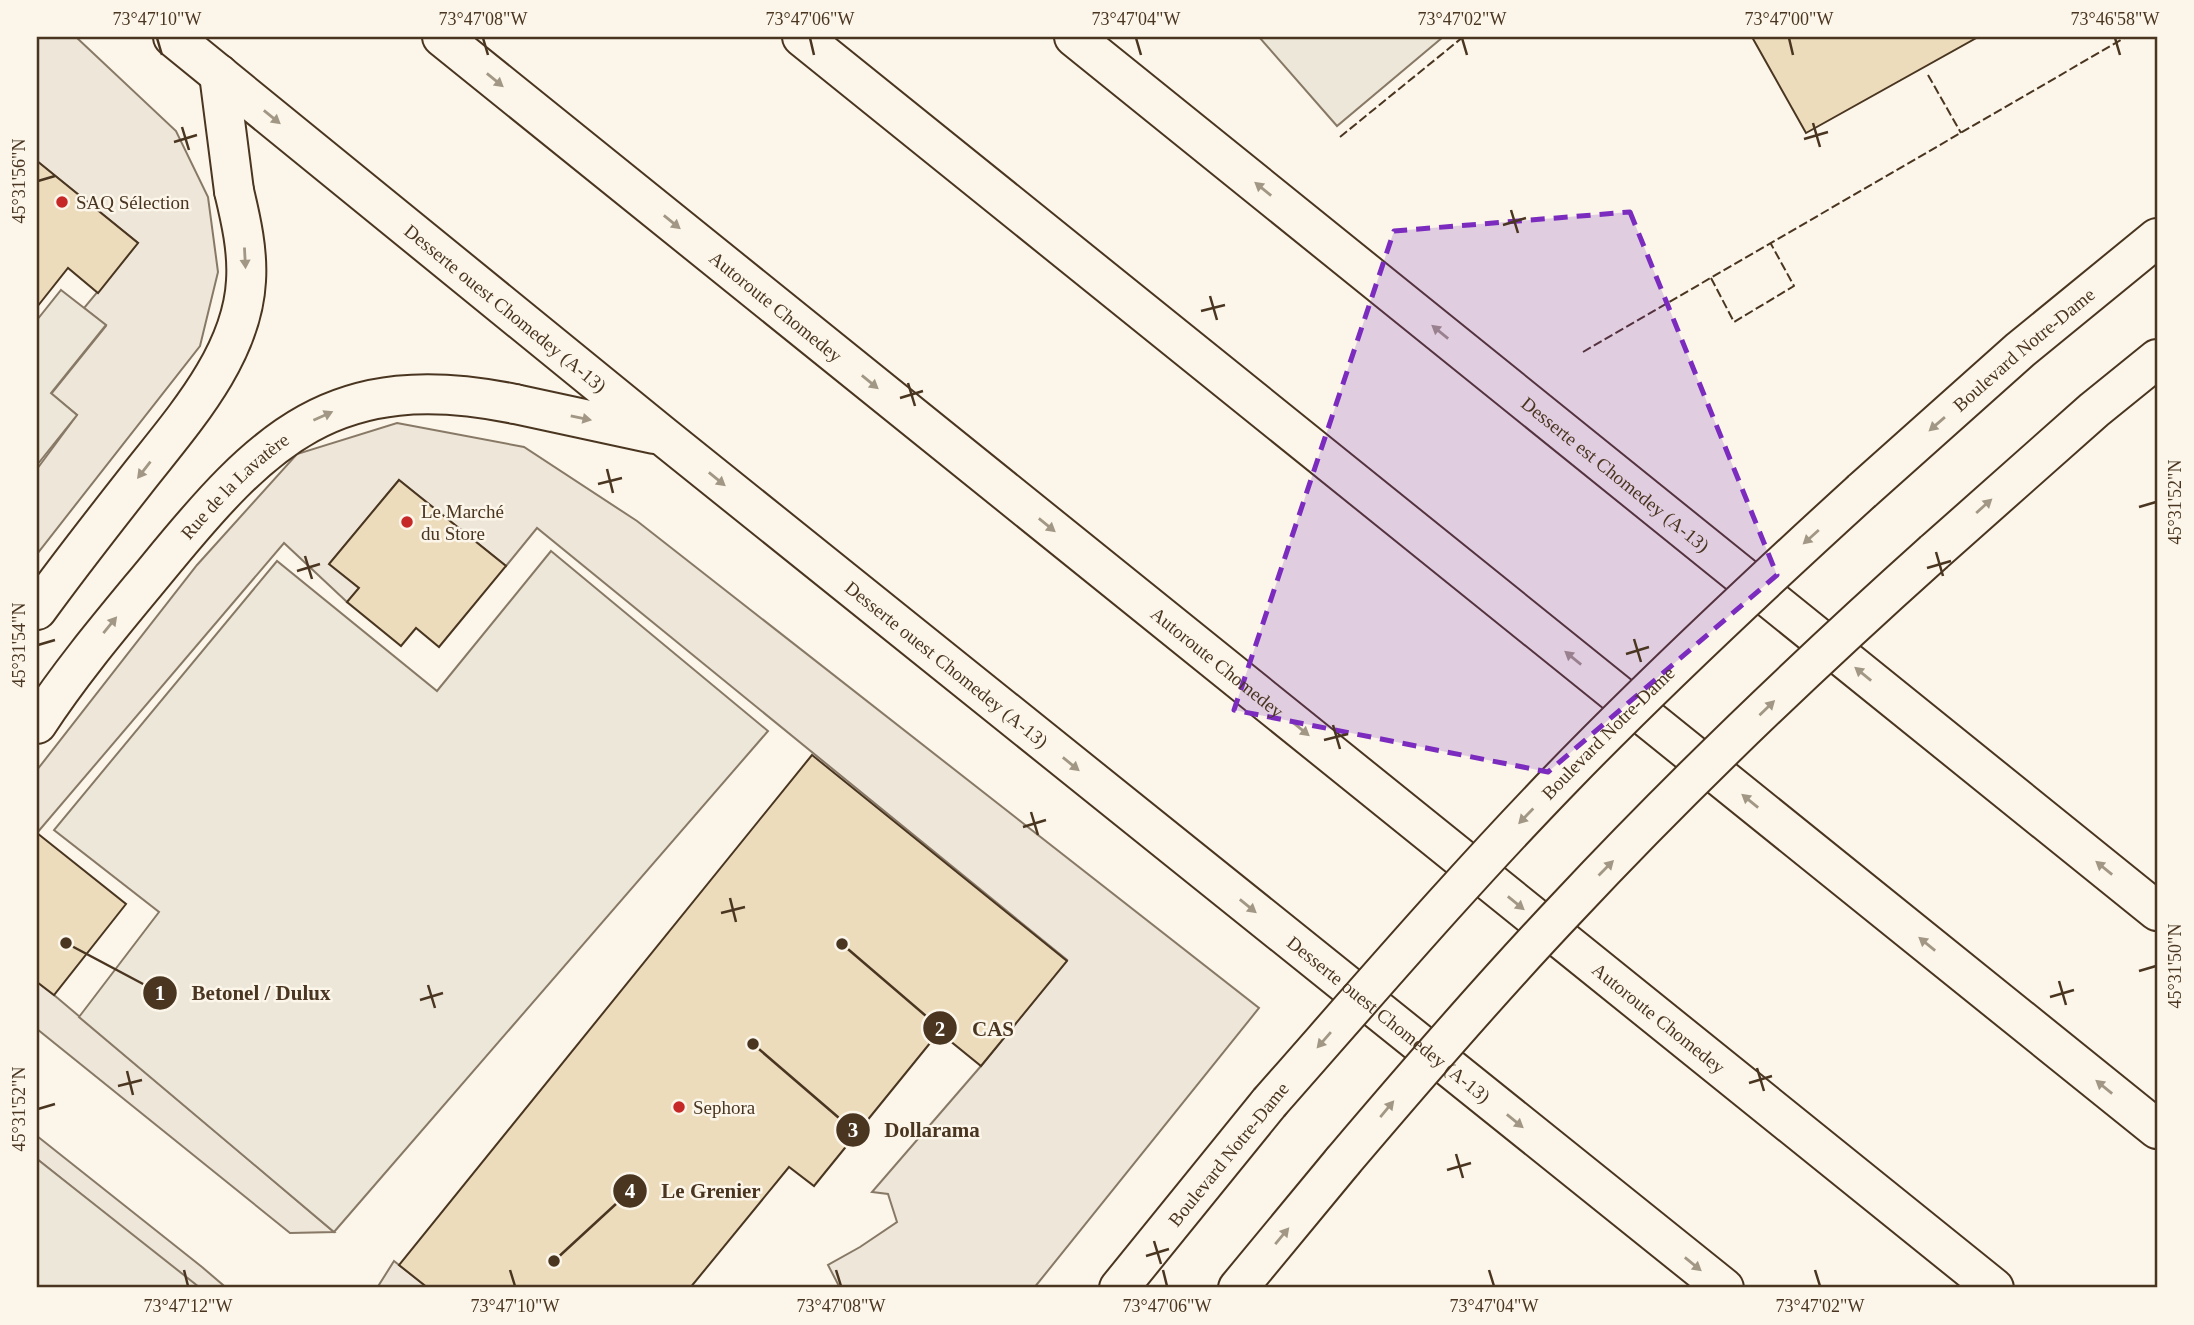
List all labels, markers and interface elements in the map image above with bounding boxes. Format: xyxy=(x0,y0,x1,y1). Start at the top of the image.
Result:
text: 73°47'10"W xyxy=(113,9,201,29)
text: 73°47'08"W xyxy=(439,9,527,29)
text: 73°47'06"W xyxy=(766,9,854,29)
text: 73°47'04"W xyxy=(1092,9,1180,29)
text: 73°47'02"W xyxy=(1418,9,1506,29)
text: 73°47'00"W xyxy=(1745,9,1833,29)
text: 73°46'58"W xyxy=(2071,9,2159,29)
one-way arrow xyxy=(486,72,504,87)
one-way arrow xyxy=(264,109,281,124)
text: 45°31'56"N xyxy=(9,139,29,223)
one-way arrow xyxy=(1254,182,1272,197)
place label: SAQ Sélection xyxy=(76,192,190,213)
marker: SAQ Sélection xyxy=(54,194,70,210)
one-way arrow xyxy=(663,215,681,230)
street label: Desserte ouest Chomedey (A-13) xyxy=(400,220,610,397)
one-way arrow xyxy=(239,247,250,269)
street label: Autoroute Chomedey xyxy=(705,247,847,367)
street label: Boulevard Notre-Dame xyxy=(1949,284,2099,416)
one-way arrow xyxy=(1431,325,1449,340)
one-way arrow xyxy=(862,374,879,389)
street label: Desserte est Chomedey (A-13) xyxy=(1517,393,1713,557)
one-way arrow xyxy=(312,410,333,421)
one-way arrow xyxy=(570,413,592,424)
one-way arrow xyxy=(1928,416,1945,431)
street label: Rue de la Lavatère xyxy=(177,429,293,543)
text: 45°31'52"N xyxy=(2165,460,2185,544)
one-way arrow xyxy=(137,462,152,479)
one-way arrow xyxy=(708,471,725,486)
one-way arrow xyxy=(1976,498,1993,514)
place label: Le Marché du Store xyxy=(421,501,504,544)
marker: Le Marché du Store xyxy=(399,514,415,530)
one-way arrow xyxy=(1039,517,1056,532)
one-way arrow xyxy=(1803,529,1820,545)
street label: Desserte ouest Chomedey (A-13) xyxy=(841,577,1052,753)
text: 45°31'54"N xyxy=(9,603,29,687)
street label: Autoroute Chomedey xyxy=(1147,603,1288,722)
one-way arrow xyxy=(103,617,118,635)
one-way arrow xyxy=(1564,651,1581,666)
street label: Boulevard Notre-Dame xyxy=(1537,662,1679,804)
one-way arrow xyxy=(1855,667,1873,682)
one-way arrow xyxy=(1758,700,1775,716)
one-way arrow xyxy=(1291,722,1309,737)
one-way arrow xyxy=(1062,756,1079,771)
one-way arrow xyxy=(1741,794,1758,809)
one-way arrow xyxy=(1519,807,1535,824)
one-way arrow xyxy=(1597,860,1614,877)
one-way arrow xyxy=(2096,861,2114,876)
one-way arrow xyxy=(1507,895,1524,910)
one-way arrow xyxy=(1239,899,1257,913)
text: 45°31'50"N xyxy=(2165,924,2185,1008)
street label: Desserte ouest Chomedey (A-13) xyxy=(1283,932,1494,1108)
one-way arrow xyxy=(1918,937,1936,951)
street label: Autoroute Chomedey xyxy=(1588,959,1729,1078)
callout: Betonel / Dulux xyxy=(143,972,345,1014)
text: 1 xyxy=(155,981,165,1005)
text: Betonel / Dulux xyxy=(192,981,331,1005)
callout: CAS xyxy=(923,1007,1028,1049)
text: 2 xyxy=(935,1017,945,1041)
text: CAS xyxy=(972,1017,1014,1041)
one-way arrow xyxy=(1317,1031,1332,1048)
text: 45°31'52"N xyxy=(9,1067,29,1151)
street label: Boulevard Notre-Dame xyxy=(1164,1078,1293,1230)
one-way arrow xyxy=(2096,1079,2114,1094)
place label: Sephora xyxy=(693,1097,756,1118)
marker: Sephora xyxy=(671,1099,687,1115)
one-way arrow xyxy=(1379,1101,1394,1118)
callout: Dollarama xyxy=(836,1109,994,1151)
one-way arrow xyxy=(1506,1114,1524,1129)
text: 3 xyxy=(848,1118,858,1142)
text: Dollarama xyxy=(884,1118,980,1142)
callout: Le Grenier xyxy=(612,1170,775,1212)
text: 4 xyxy=(625,1179,636,1203)
text: Le Grenier xyxy=(661,1179,761,1203)
one-way arrow xyxy=(1274,1227,1289,1244)
one-way arrow xyxy=(1683,1256,1701,1271)
text: 73°47'12"W xyxy=(144,1296,232,1316)
text: 73°47'10"W xyxy=(471,1296,559,1316)
text: 73°47'08"W xyxy=(797,1296,885,1316)
text: 73°47'06"W xyxy=(1123,1296,1211,1316)
text: 73°47'04"W xyxy=(1450,1296,1538,1316)
text: 73°47'02"W xyxy=(1776,1296,1864,1316)

